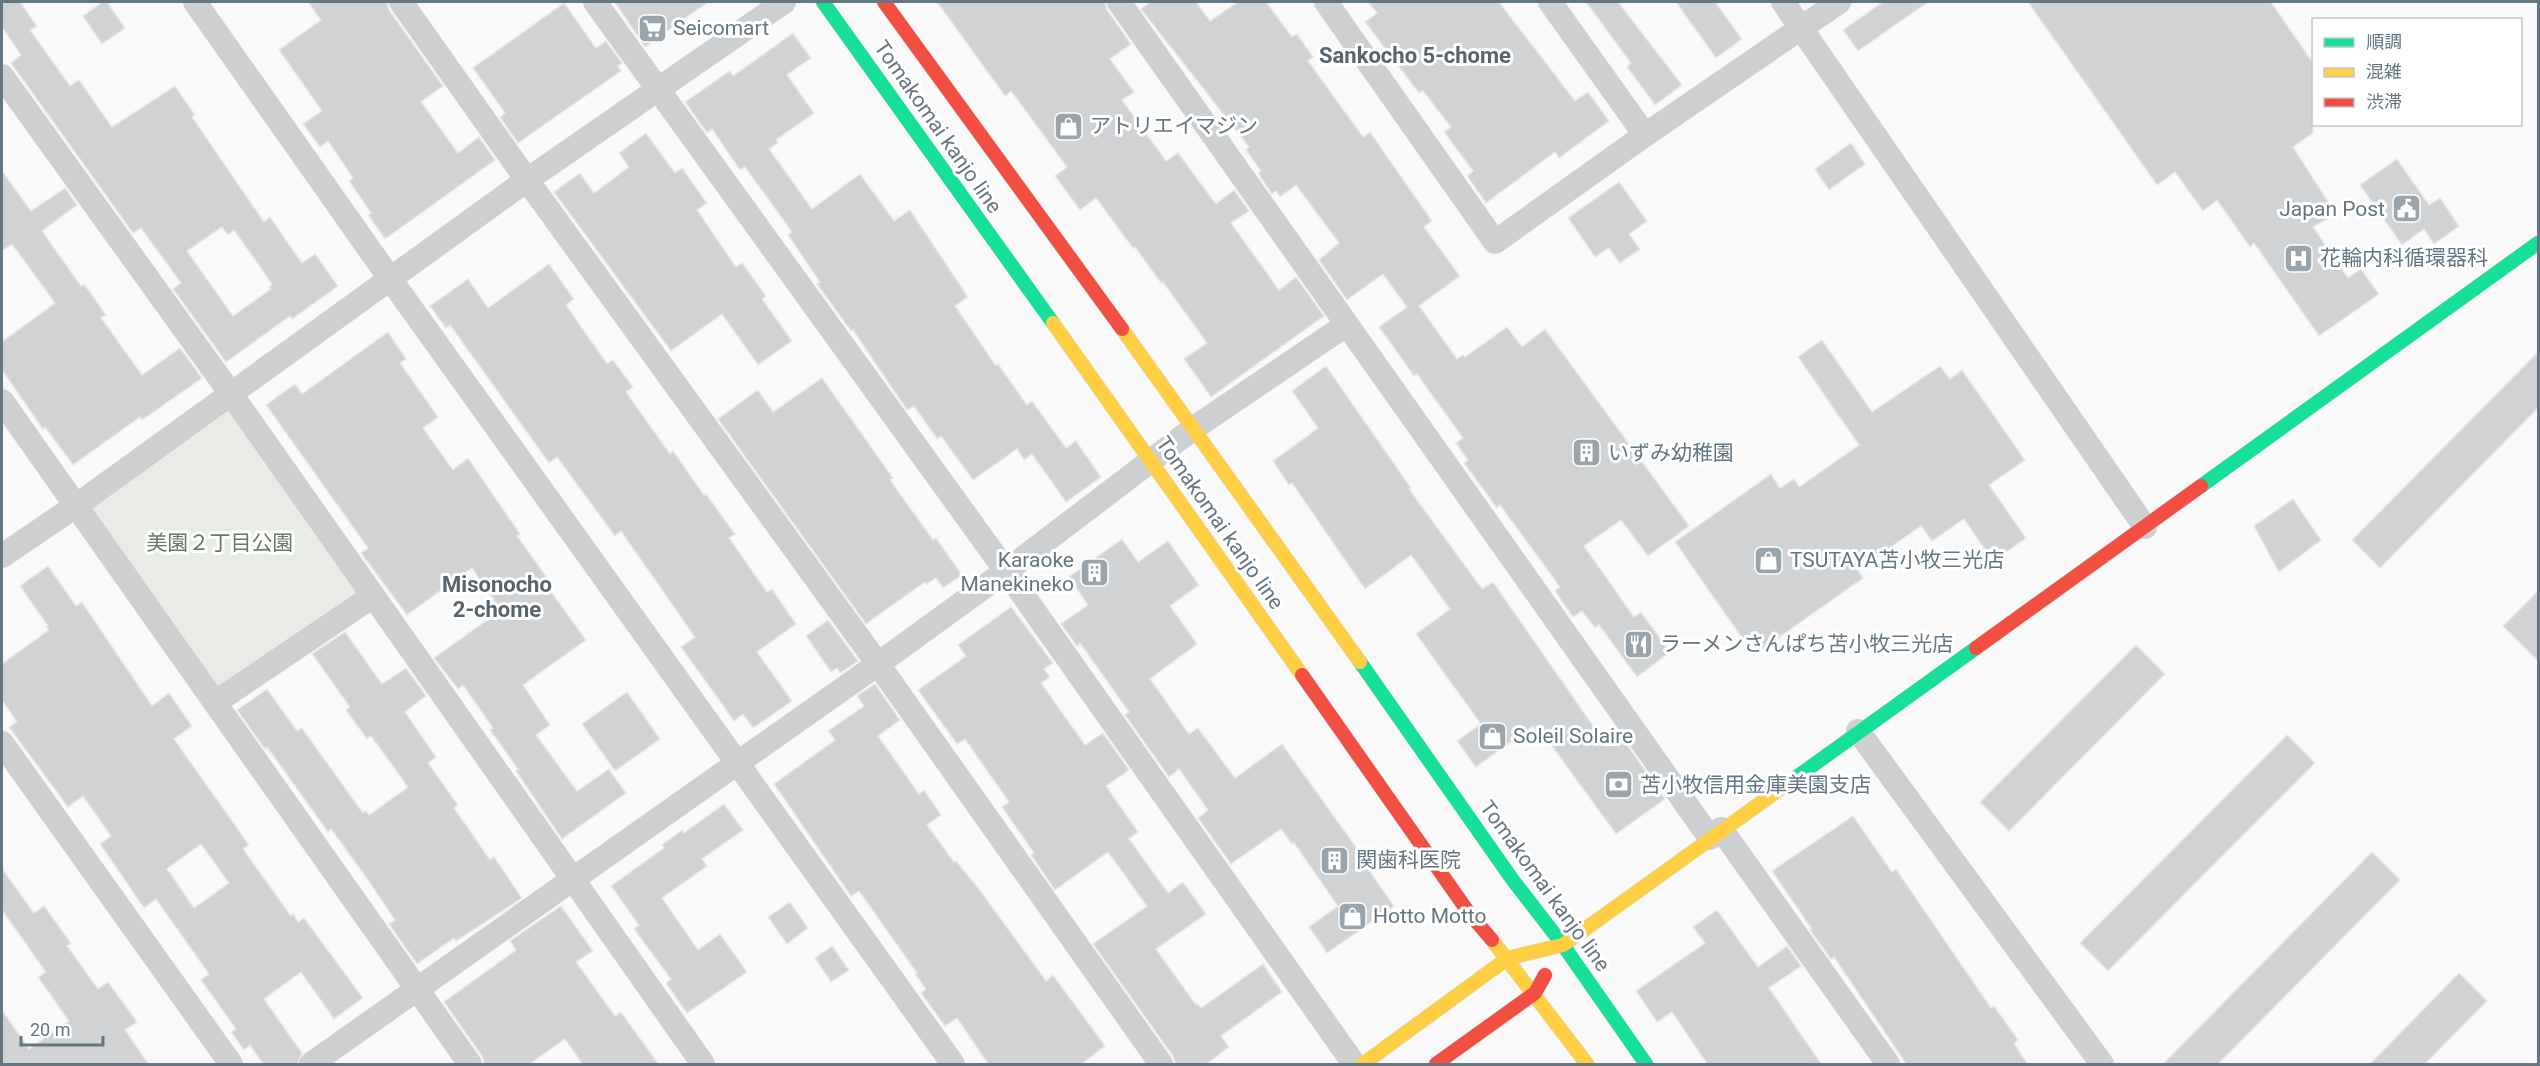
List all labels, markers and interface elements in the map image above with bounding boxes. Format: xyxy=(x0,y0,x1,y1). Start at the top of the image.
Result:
supermarket icon: Seicomart xyxy=(636,12,668,44)
place label: Seicomart xyxy=(673,16,769,40)
legend xyxy=(2312,18,2522,126)
text: 順調 xyxy=(2366,31,2402,52)
street label: Tomakomai kanjo line xyxy=(869,36,1007,218)
district label: Sankocho 5-chome xyxy=(1319,43,1511,68)
text: 混雑 xyxy=(2366,61,2402,82)
text: 渋滞 xyxy=(2366,91,2402,112)
shop icon: アトリエイマジン xyxy=(1053,110,1085,142)
place label: アトリエイマジン xyxy=(1090,114,1258,138)
public building icon: Japan Post xyxy=(2390,193,2422,225)
place label: Japan Post xyxy=(2279,197,2385,221)
hospital icon: 花輪内科循環器科 xyxy=(2283,242,2315,274)
place label: 花輪内科循環器科 xyxy=(2320,246,2488,270)
street label: Tomakomai kanjo line xyxy=(1151,432,1289,614)
building icon: いずみ幼稚園 xyxy=(1571,437,1603,469)
place label: いずみ幼稚園 xyxy=(1608,441,1734,465)
park label: 美園２丁目公園 xyxy=(147,531,294,555)
shop icon: TSUTAYA苫小牧三光店 xyxy=(1753,544,1785,576)
place label: Karaoke Manekineko xyxy=(960,548,1074,596)
place label: TSUTAYA苫小牧三光店 xyxy=(1790,548,2004,572)
building icon: Karaoke Manekineko xyxy=(1079,556,1111,588)
district label: Misonocho 2-chome xyxy=(442,572,552,622)
restaurant icon: ラーメンさんぱち苫小牧三光店 xyxy=(1623,628,1655,660)
place label: ラーメンさんぱち苫小牧三光店 xyxy=(1660,632,1953,656)
shop icon: Soleil Solaire xyxy=(1476,720,1508,752)
place label: Soleil Solaire xyxy=(1513,724,1633,748)
bank icon: 苫小牧信用金庫美園支店 xyxy=(1603,769,1635,801)
place label: 苫小牧信用金庫美園支店 xyxy=(1640,773,1871,797)
street label: Tomakomai kanjo line xyxy=(1475,796,1615,976)
building icon: 関歯科医院 xyxy=(1319,844,1351,876)
place label: 関歯科医院 xyxy=(1356,848,1461,872)
shop icon: Hotto Motto xyxy=(1336,900,1368,932)
place label: Hotto Motto xyxy=(1373,904,1487,928)
scale bar xyxy=(21,1009,104,1047)
text: 20 m xyxy=(30,1019,70,1040)

